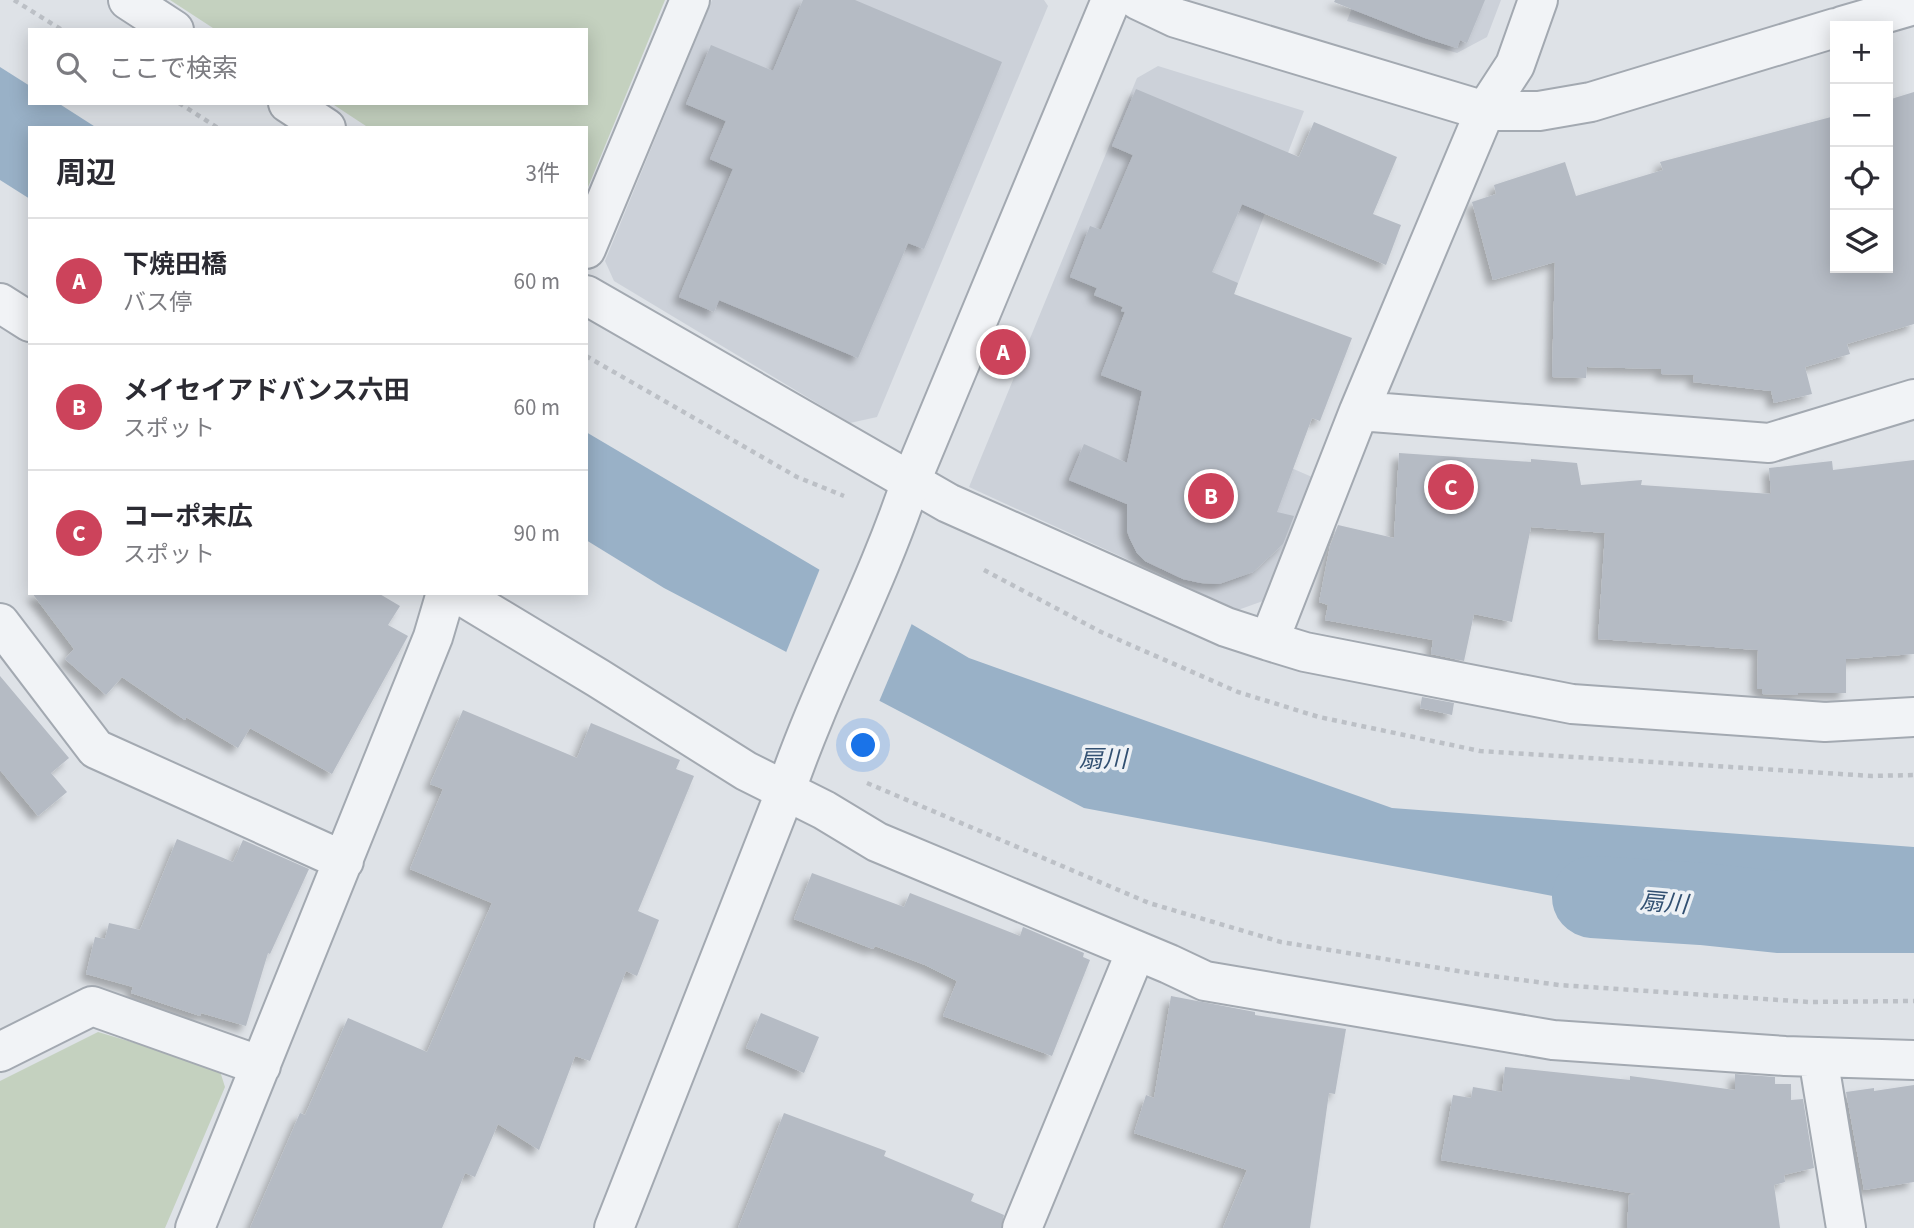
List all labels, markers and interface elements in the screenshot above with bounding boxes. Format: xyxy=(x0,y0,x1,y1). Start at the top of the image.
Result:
map controls xyxy=(1830,21,1893,273)
button: + xyxy=(1830,21,1893,84)
search box xyxy=(28,28,588,105)
icon: search xyxy=(52,48,90,86)
text: ここで検索 xyxy=(108,50,238,87)
button: − xyxy=(1830,84,1893,147)
button: locate xyxy=(1830,147,1893,210)
text: 周辺 xyxy=(56,152,116,195)
text: 3件 xyxy=(526,157,560,190)
button: layers xyxy=(1830,210,1893,273)
text: 下焼田橋 xyxy=(123,246,227,283)
text: A xyxy=(72,265,86,298)
text: 60 m xyxy=(513,265,560,298)
text: バス停 xyxy=(123,286,192,319)
pin: A xyxy=(980,326,1026,378)
text: メイセイアドバンス六田 xyxy=(123,372,410,409)
text: B xyxy=(72,391,86,424)
text: 60 m xyxy=(513,391,560,424)
text: スポット xyxy=(123,412,215,445)
pin: C xyxy=(1428,461,1474,513)
pin: B xyxy=(1188,470,1234,522)
text: コーポ末広 xyxy=(123,498,253,535)
text: C xyxy=(72,517,86,550)
text: 90 m xyxy=(513,517,560,550)
text: スポット xyxy=(123,538,215,571)
your location xyxy=(846,728,880,762)
water label: 扇川 xyxy=(1079,742,1130,777)
water label: 扇川 xyxy=(1639,883,1692,923)

